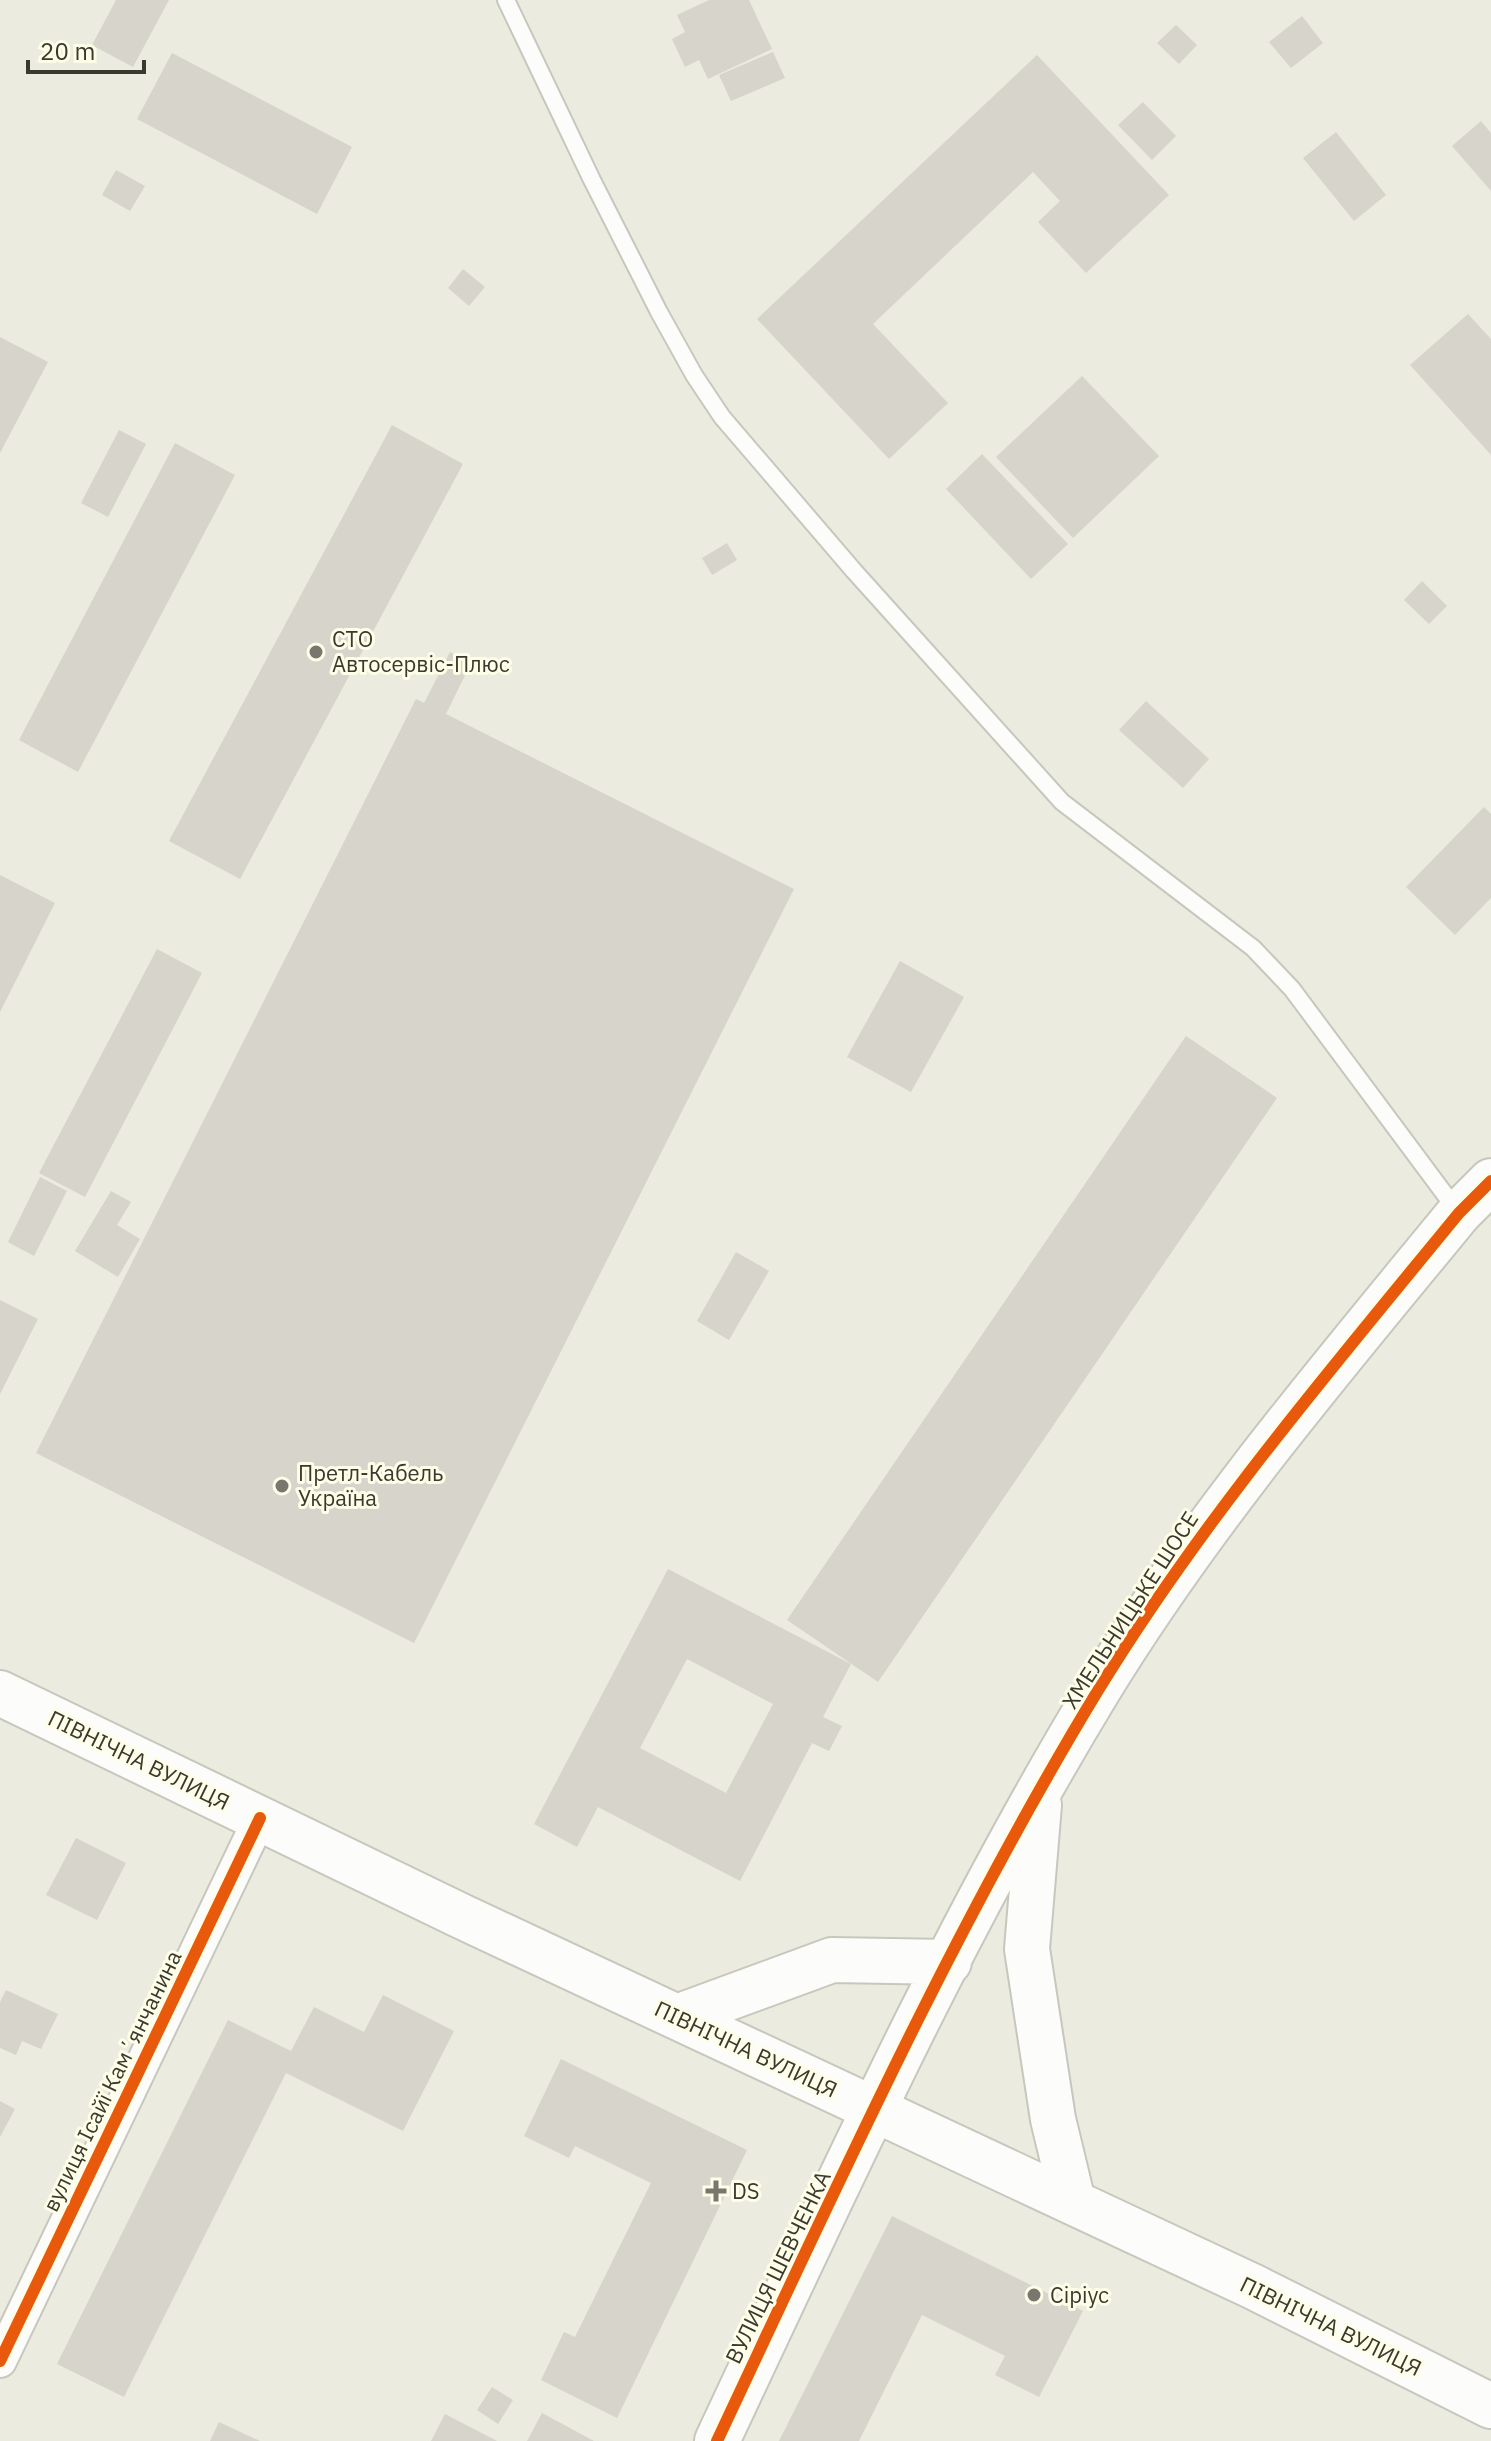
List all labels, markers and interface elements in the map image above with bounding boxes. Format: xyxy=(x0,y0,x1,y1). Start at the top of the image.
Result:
scale bar xyxy=(28,24,144,74)
text: 20 m xyxy=(40,35,95,67)
place label: СТО Автосервіс-Плюс xyxy=(332,624,510,678)
marker: СТО Автосервіс-Плюс xyxy=(307,643,325,661)
place label: Претл-Кабель Україна xyxy=(298,1458,444,1512)
marker: Претл-Кабель Україна xyxy=(273,1477,291,1495)
street label: ХМЕЛЬНИЦЬКЕ ШОСЕ xyxy=(1055,1505,1204,1714)
street label: ПІВНІЧНА ВУЛИЦЯ xyxy=(44,1703,235,1816)
street label: вулиця Ісайї Камʼянчанина xyxy=(36,1945,188,2216)
street label: ПІВНІЧНА ВУЛИЦЯ xyxy=(650,1993,842,2104)
street label: ВУЛИЦЯ ШЕВЧЕНКА xyxy=(718,2165,837,2368)
place label: DS xyxy=(732,2176,760,2205)
marker: DS xyxy=(707,2182,725,2200)
street label: ПІВНІЧНА ВУЛИЦЯ xyxy=(1236,2269,1427,2382)
place label: Сіріус xyxy=(1050,2280,1109,2309)
marker: Сіріус xyxy=(1025,2286,1043,2304)

